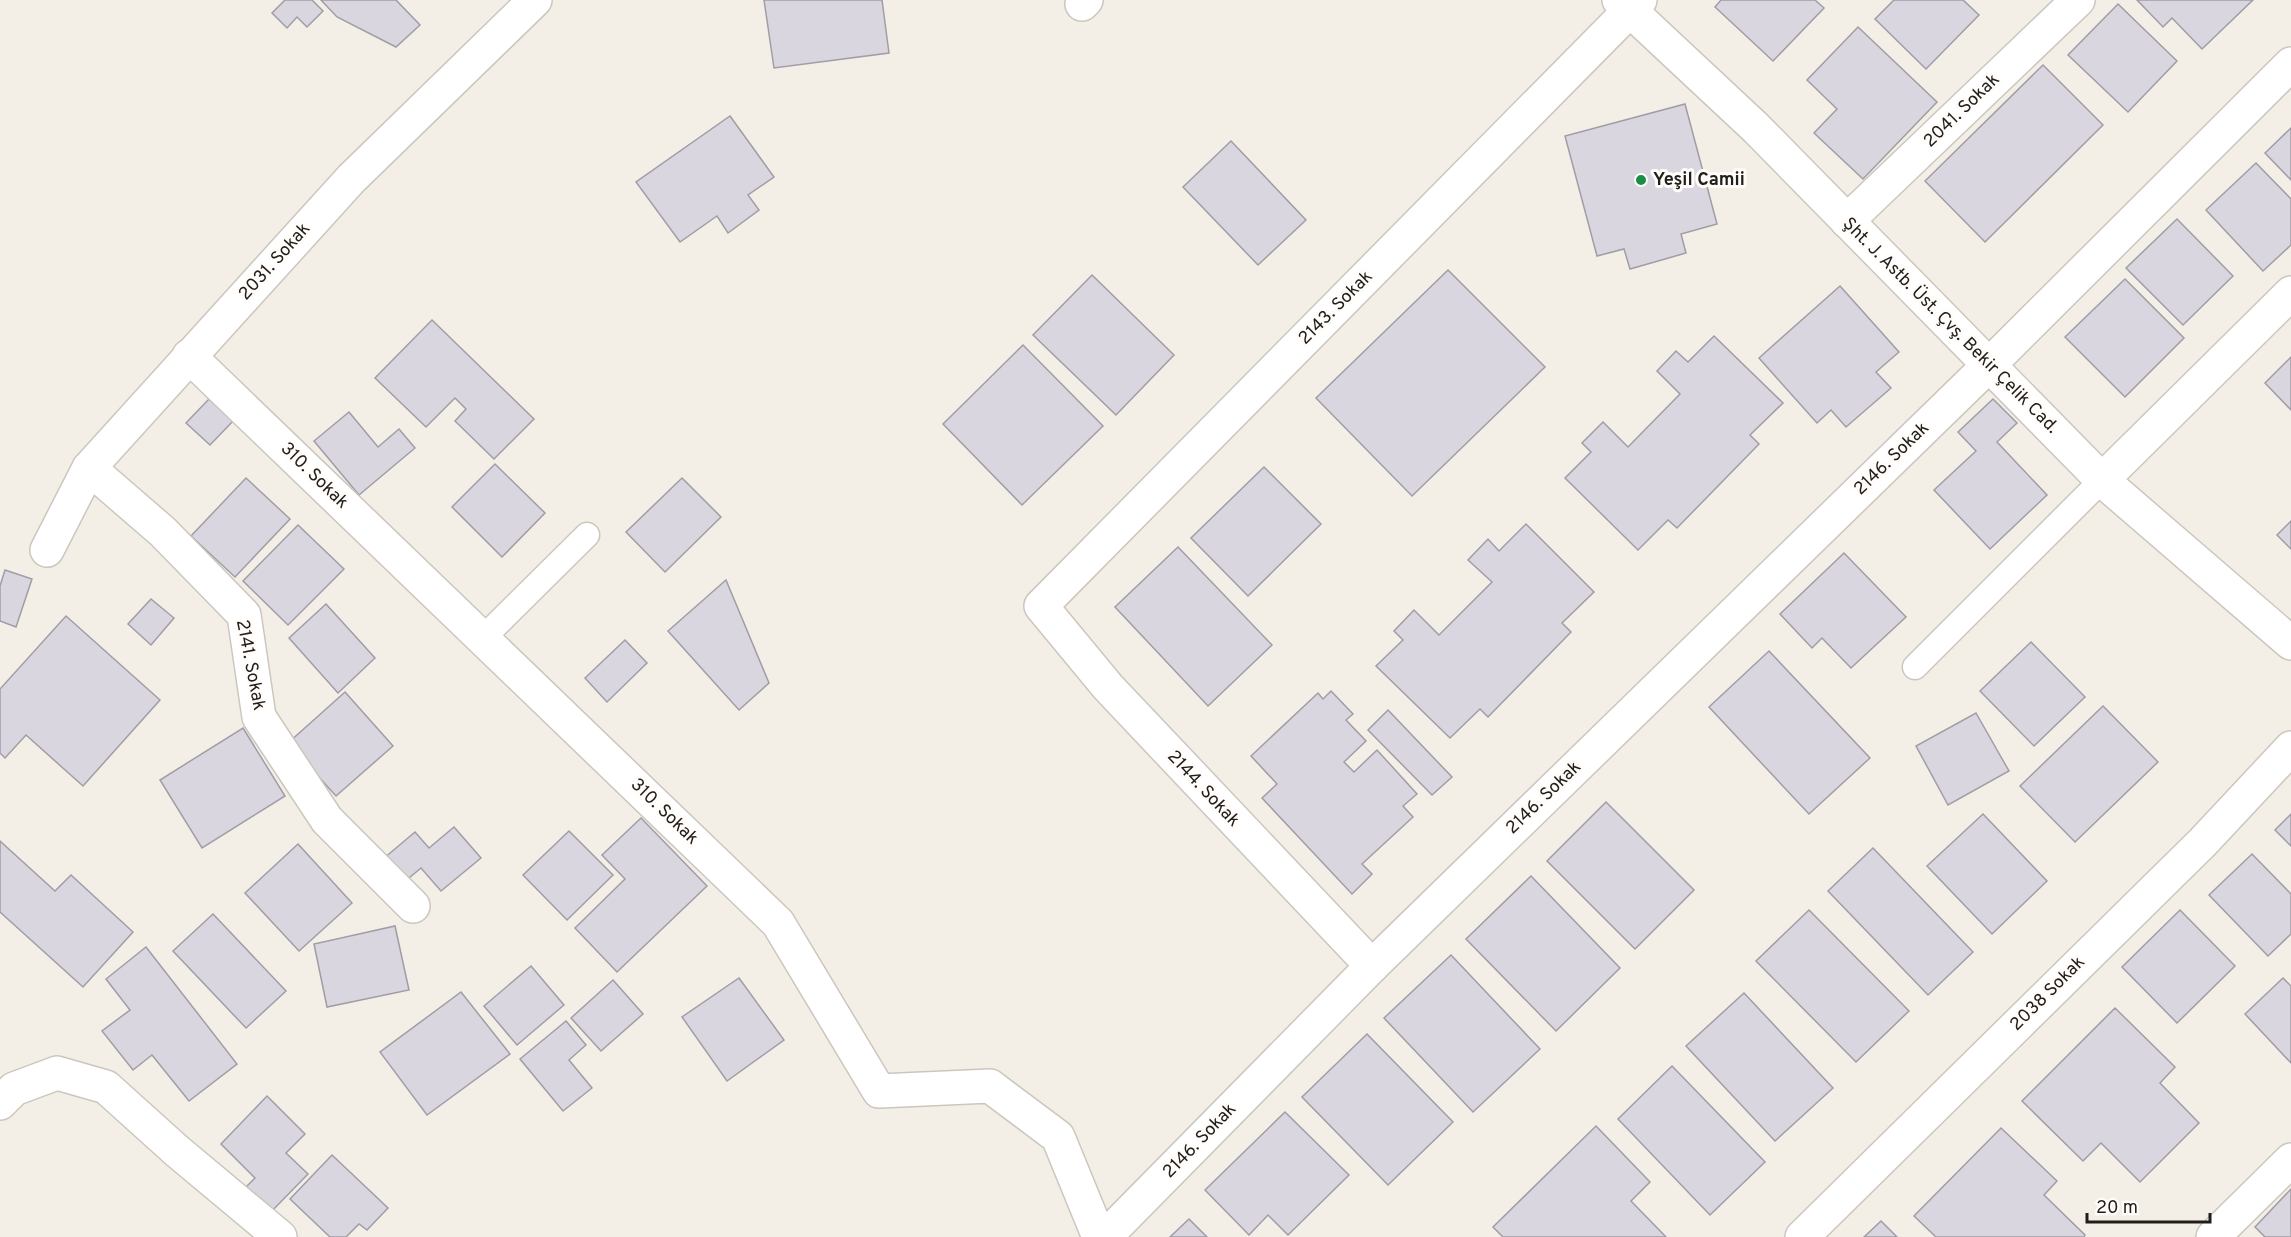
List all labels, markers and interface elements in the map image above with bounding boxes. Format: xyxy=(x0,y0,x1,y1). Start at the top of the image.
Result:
street label: 2041. Sokak xyxy=(1919,69,2005,153)
place label: Yeşil Camii xyxy=(1653,169,1745,192)
marker: Yeşil Camii xyxy=(1634,173,1648,187)
street label: Şht. J. Astb. Üst. Çvş. Bekir Çelik Cad. xyxy=(1837,212,2064,439)
street label: 2031. Sokak xyxy=(234,218,316,306)
street label: 2143. Sokak xyxy=(1294,266,1378,350)
street label: 2146. Sokak xyxy=(1849,417,1935,501)
street label: 310. Sokak xyxy=(275,438,353,514)
street label: 2141. Sokak xyxy=(230,618,270,712)
street label: 2144. Sokak xyxy=(1162,746,1244,832)
street label: 2146. Sokak xyxy=(1501,756,1587,840)
street label: 310. Sokak xyxy=(625,774,703,850)
street label: 2038 Sokak xyxy=(2005,951,2091,1037)
street label: 2146. Sokak xyxy=(1158,1098,1242,1184)
scale bar xyxy=(2087,1186,2210,1224)
text: 20 m xyxy=(2096,1197,2138,1220)

